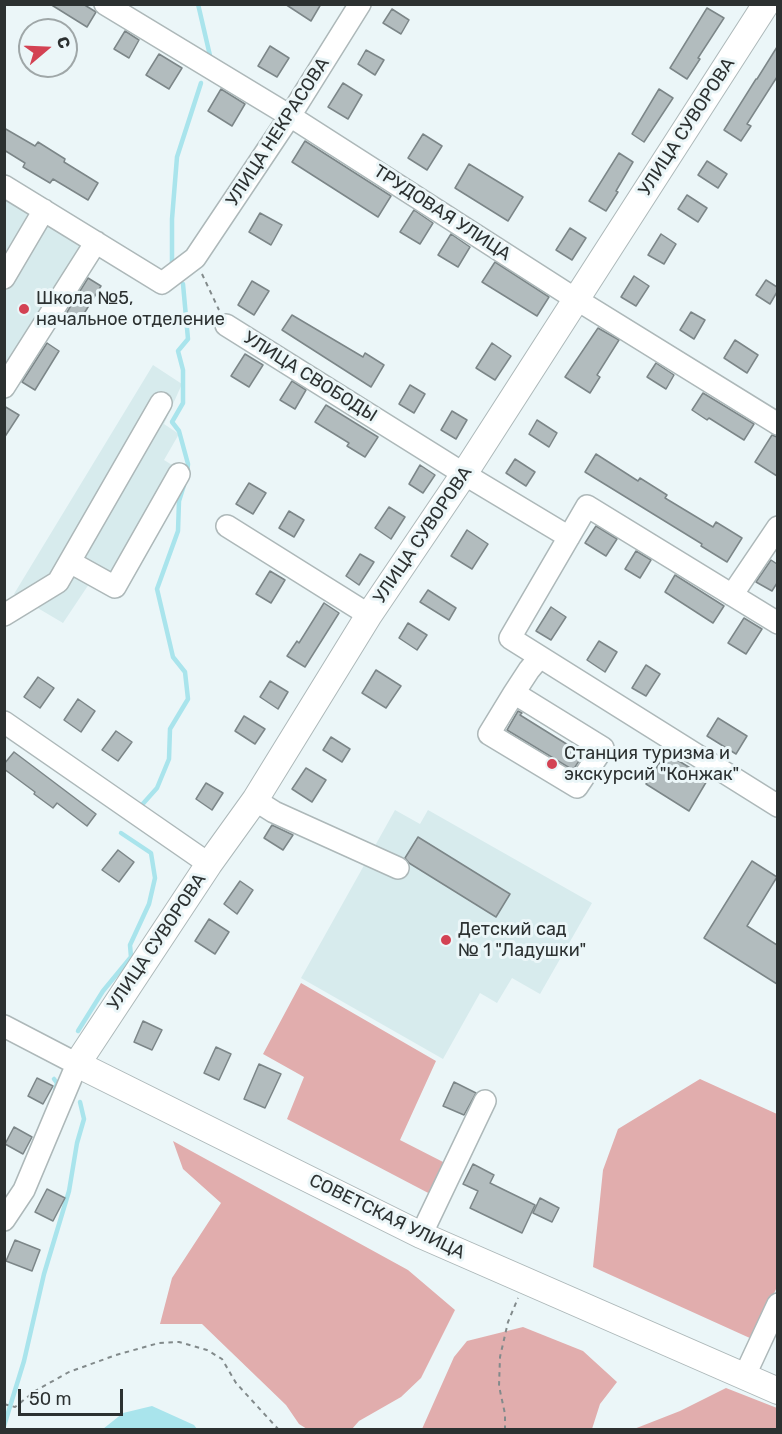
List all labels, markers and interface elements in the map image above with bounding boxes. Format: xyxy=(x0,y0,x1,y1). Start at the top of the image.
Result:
north arrow xyxy=(18,18,78,78)
text: С xyxy=(53,34,74,51)
street label: УЛИЦА НЕКРАСОВА xyxy=(222,54,334,210)
street label: УЛИЦА СУВОРОВА xyxy=(634,54,740,200)
street label: ТРУДОВАЯ УЛИЦА xyxy=(369,161,515,265)
place label: Школа №5, начальное отделение xyxy=(36,288,225,330)
marker: Школа №5, начальное отделение xyxy=(17,302,31,316)
street label: УЛИЦА СВОБОДЫ xyxy=(239,327,381,427)
street label: УЛИЦА СУВОРОВА xyxy=(369,462,477,608)
place label: Станция туризма и экскурсий "Конжак" xyxy=(564,743,739,786)
marker: Станция туризма и экскурсий "Конжак" xyxy=(545,757,559,771)
street label: УЛИЦА СУВОРОВА xyxy=(103,869,211,1015)
place label: Детский сад № 1 "Ладушки" xyxy=(458,919,586,962)
marker: Детский сад № 1 "Ладушки" xyxy=(439,933,453,947)
street label: СОВЕТСКАЯ УЛИЦА xyxy=(306,1170,468,1264)
scale bar xyxy=(21,1377,126,1415)
text: 50 m xyxy=(29,1388,72,1410)

